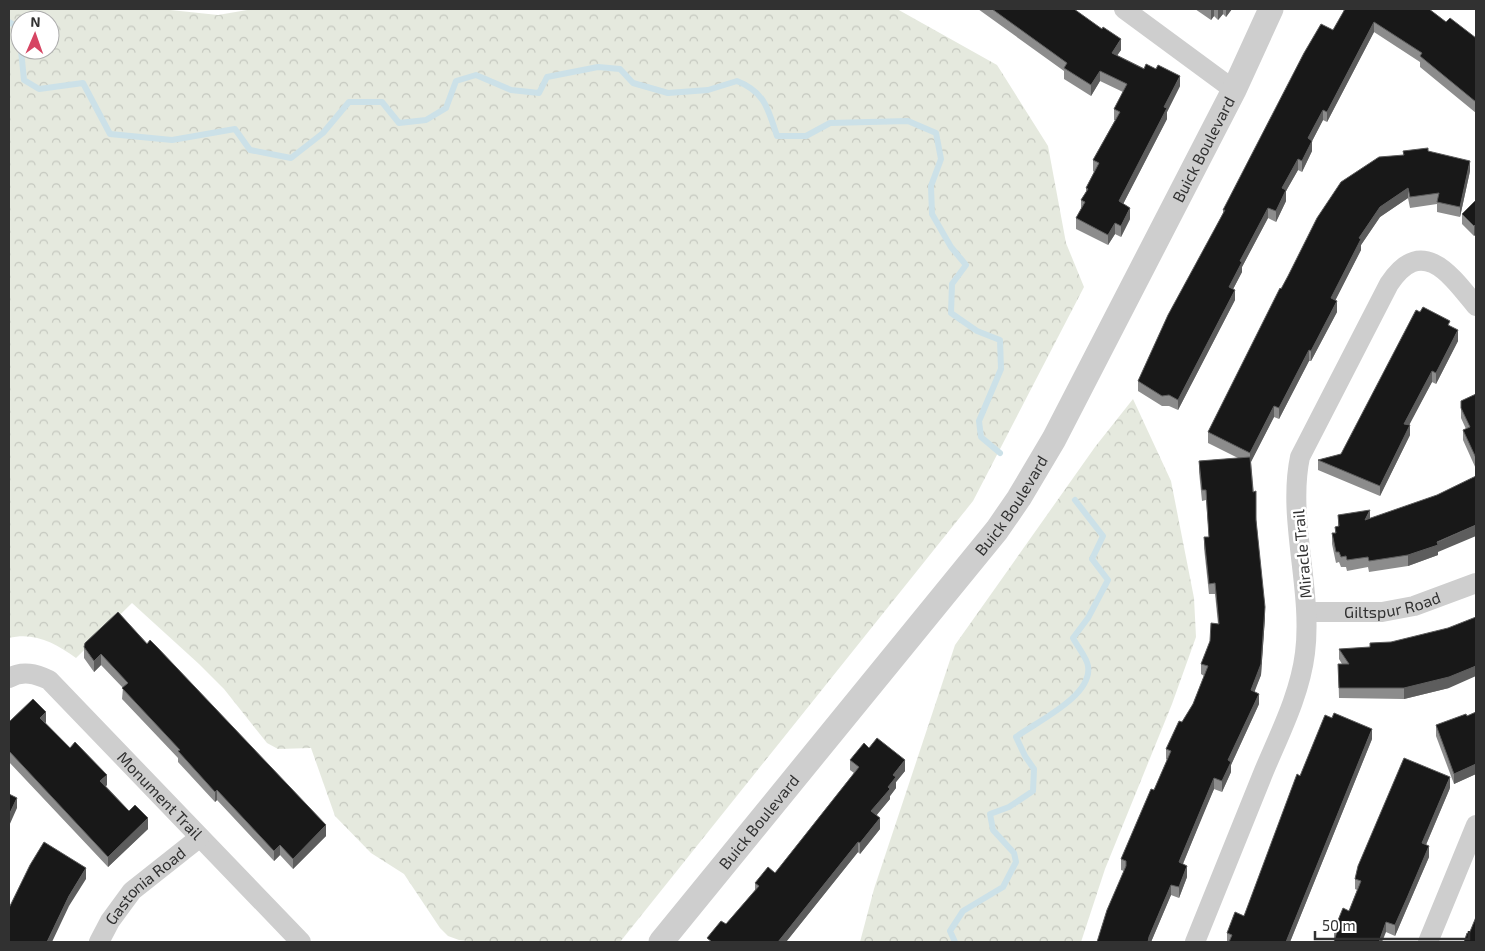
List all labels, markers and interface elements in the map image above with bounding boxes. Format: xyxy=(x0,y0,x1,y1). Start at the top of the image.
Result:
north arrow xyxy=(10,10,60,60)
text: N xyxy=(30,13,41,30)
street label: Buick Boulevard xyxy=(1168,93,1238,205)
street label: Buick Boulevard xyxy=(970,452,1051,559)
street label: Miracle Trail xyxy=(1288,508,1315,599)
street label: Giltspur Road xyxy=(1344,587,1443,621)
street label: Monument Trail xyxy=(114,747,207,843)
street label: Buick Boulevard xyxy=(714,770,803,873)
street label: Gastonia Road xyxy=(101,843,189,928)
scale bar xyxy=(1315,908,1469,940)
text: 50 m xyxy=(1322,916,1356,934)

